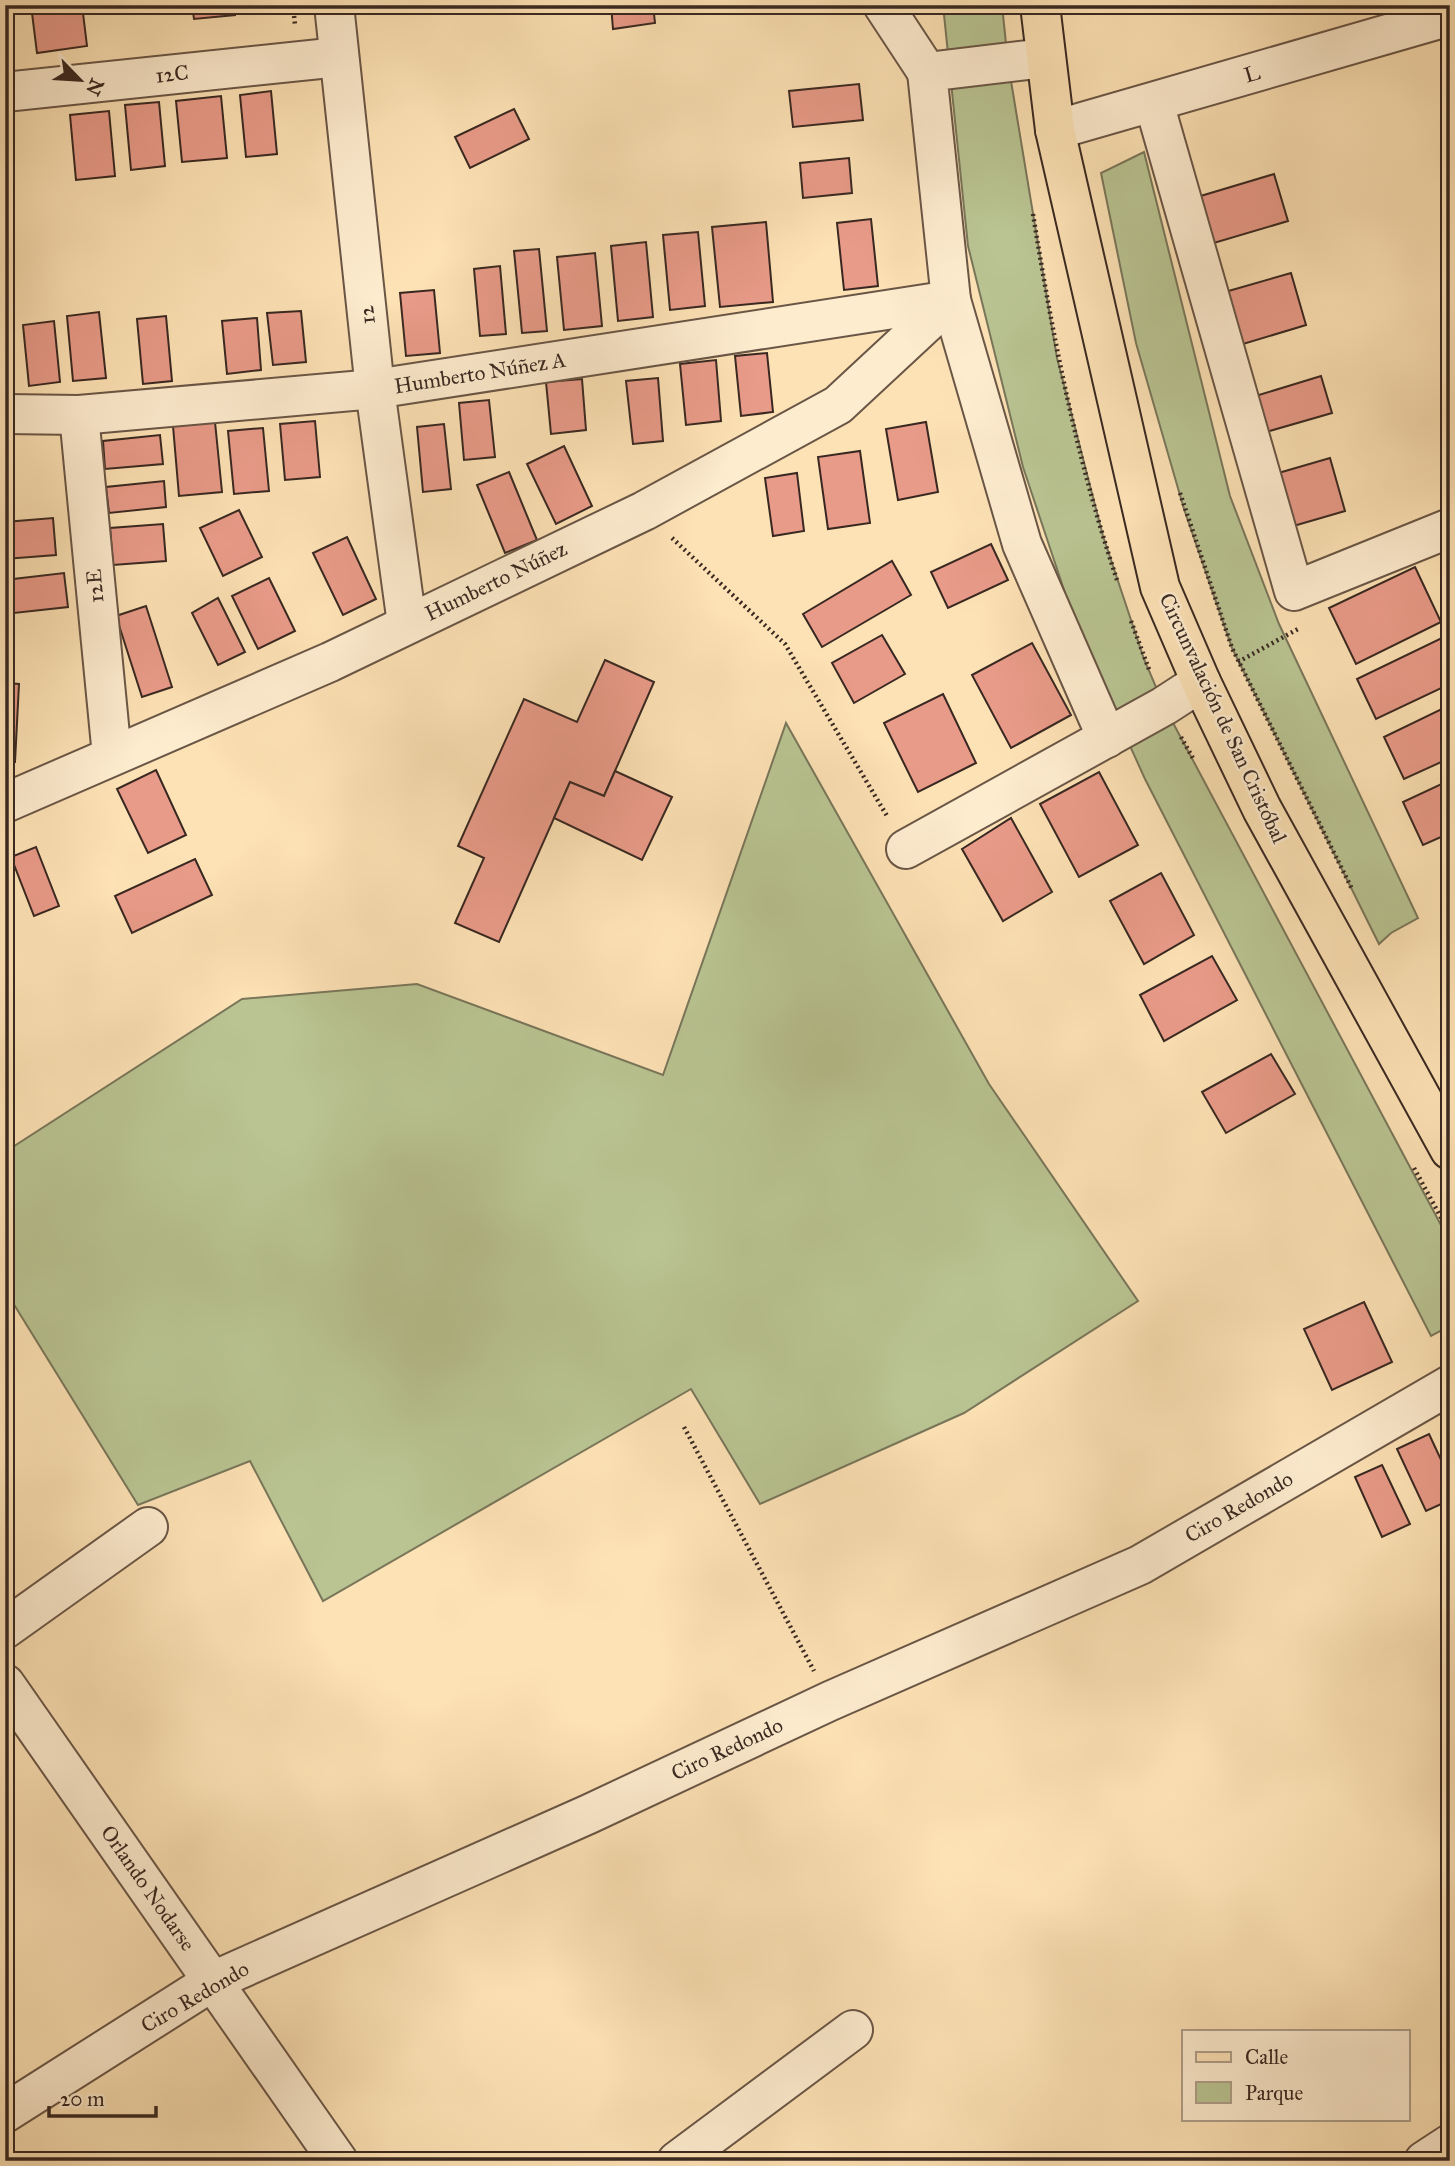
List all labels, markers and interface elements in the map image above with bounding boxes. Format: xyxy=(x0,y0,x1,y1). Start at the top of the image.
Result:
north arrow xyxy=(46,46,116,116)
street label: 12C xyxy=(154,59,190,89)
street label: L xyxy=(1241,59,1264,89)
text: N xyxy=(81,75,109,99)
street label: 12 xyxy=(353,304,381,326)
street label: Humberto Núñez A xyxy=(392,347,568,399)
street label: Humberto Núñez xyxy=(421,535,571,627)
street label: 12E xyxy=(81,568,109,604)
street label: Circunvalación de San Cristóbal xyxy=(1154,589,1293,847)
street label: Ciro Redondo xyxy=(1180,1466,1298,1548)
street label: Ciro Redondo xyxy=(667,1712,787,1786)
street label: Orlando Nodarse xyxy=(95,1820,201,1956)
street label: Ciro Redondo xyxy=(136,1956,254,2038)
legend xyxy=(1182,2030,1410,2120)
text: Calle xyxy=(1245,2044,1288,2070)
scale bar xyxy=(49,2075,156,2119)
text: Parque xyxy=(1245,2080,1304,2106)
text: 20 m xyxy=(60,2086,105,2112)

